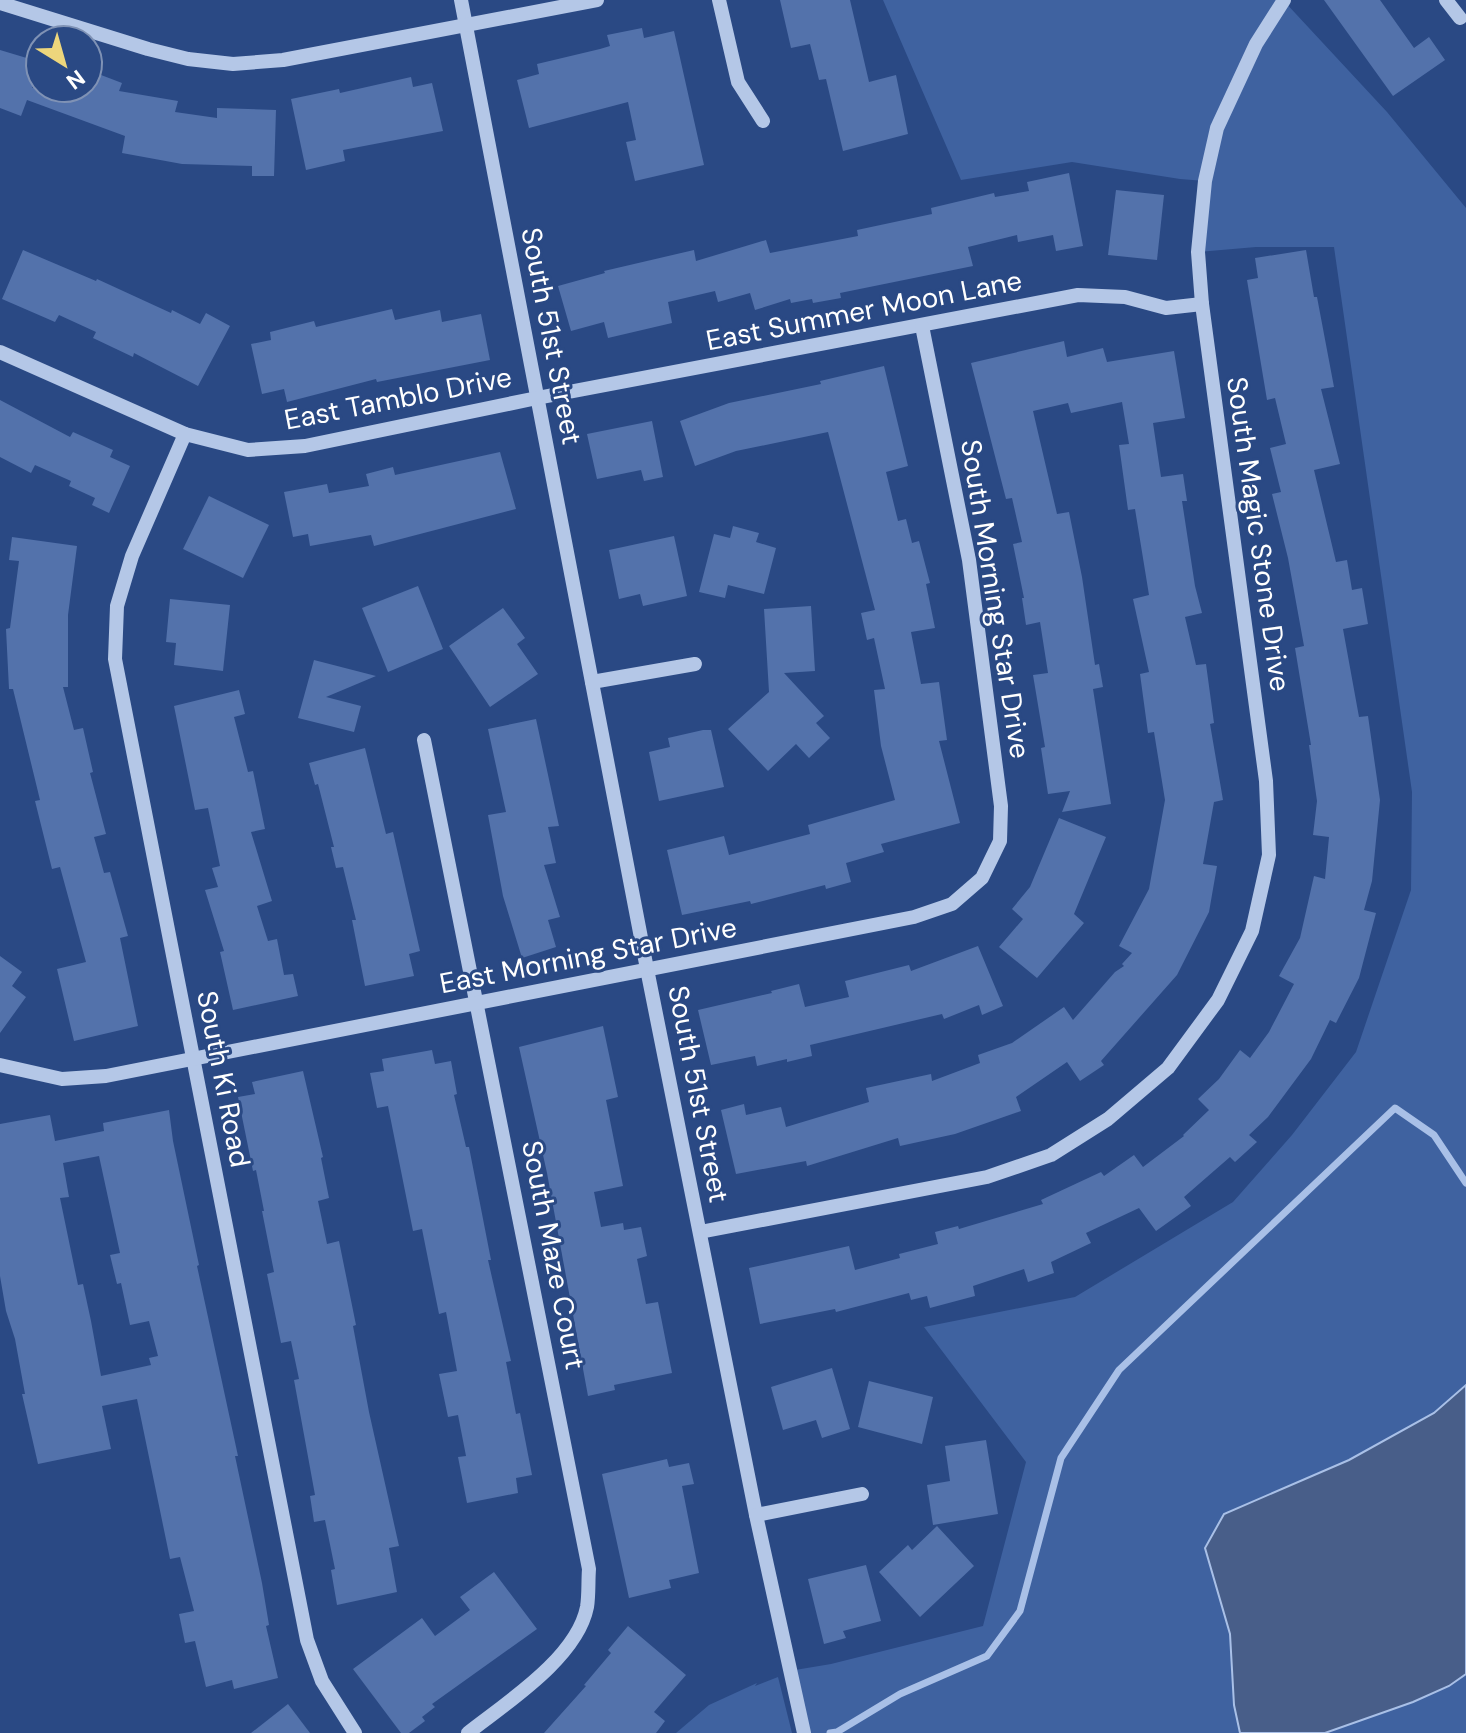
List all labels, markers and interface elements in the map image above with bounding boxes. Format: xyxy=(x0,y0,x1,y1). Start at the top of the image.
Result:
north arrow xyxy=(24,24,104,104)
text: N xyxy=(61,63,91,96)
street label: South 51st Street xyxy=(512,224,591,448)
street label: East Summer Moon Lane xyxy=(703,262,1025,359)
street label: East Tamblo Drive xyxy=(281,358,515,439)
street label: South Magic Stone Drive xyxy=(1218,374,1299,694)
street label: South Morning Star Drive xyxy=(952,437,1039,761)
street label: East Morning Star Drive xyxy=(436,909,740,1002)
street label: South 51st Street xyxy=(659,982,738,1206)
street label: South Ki Road xyxy=(188,988,259,1171)
street label: South Maze Court xyxy=(513,1137,594,1373)

